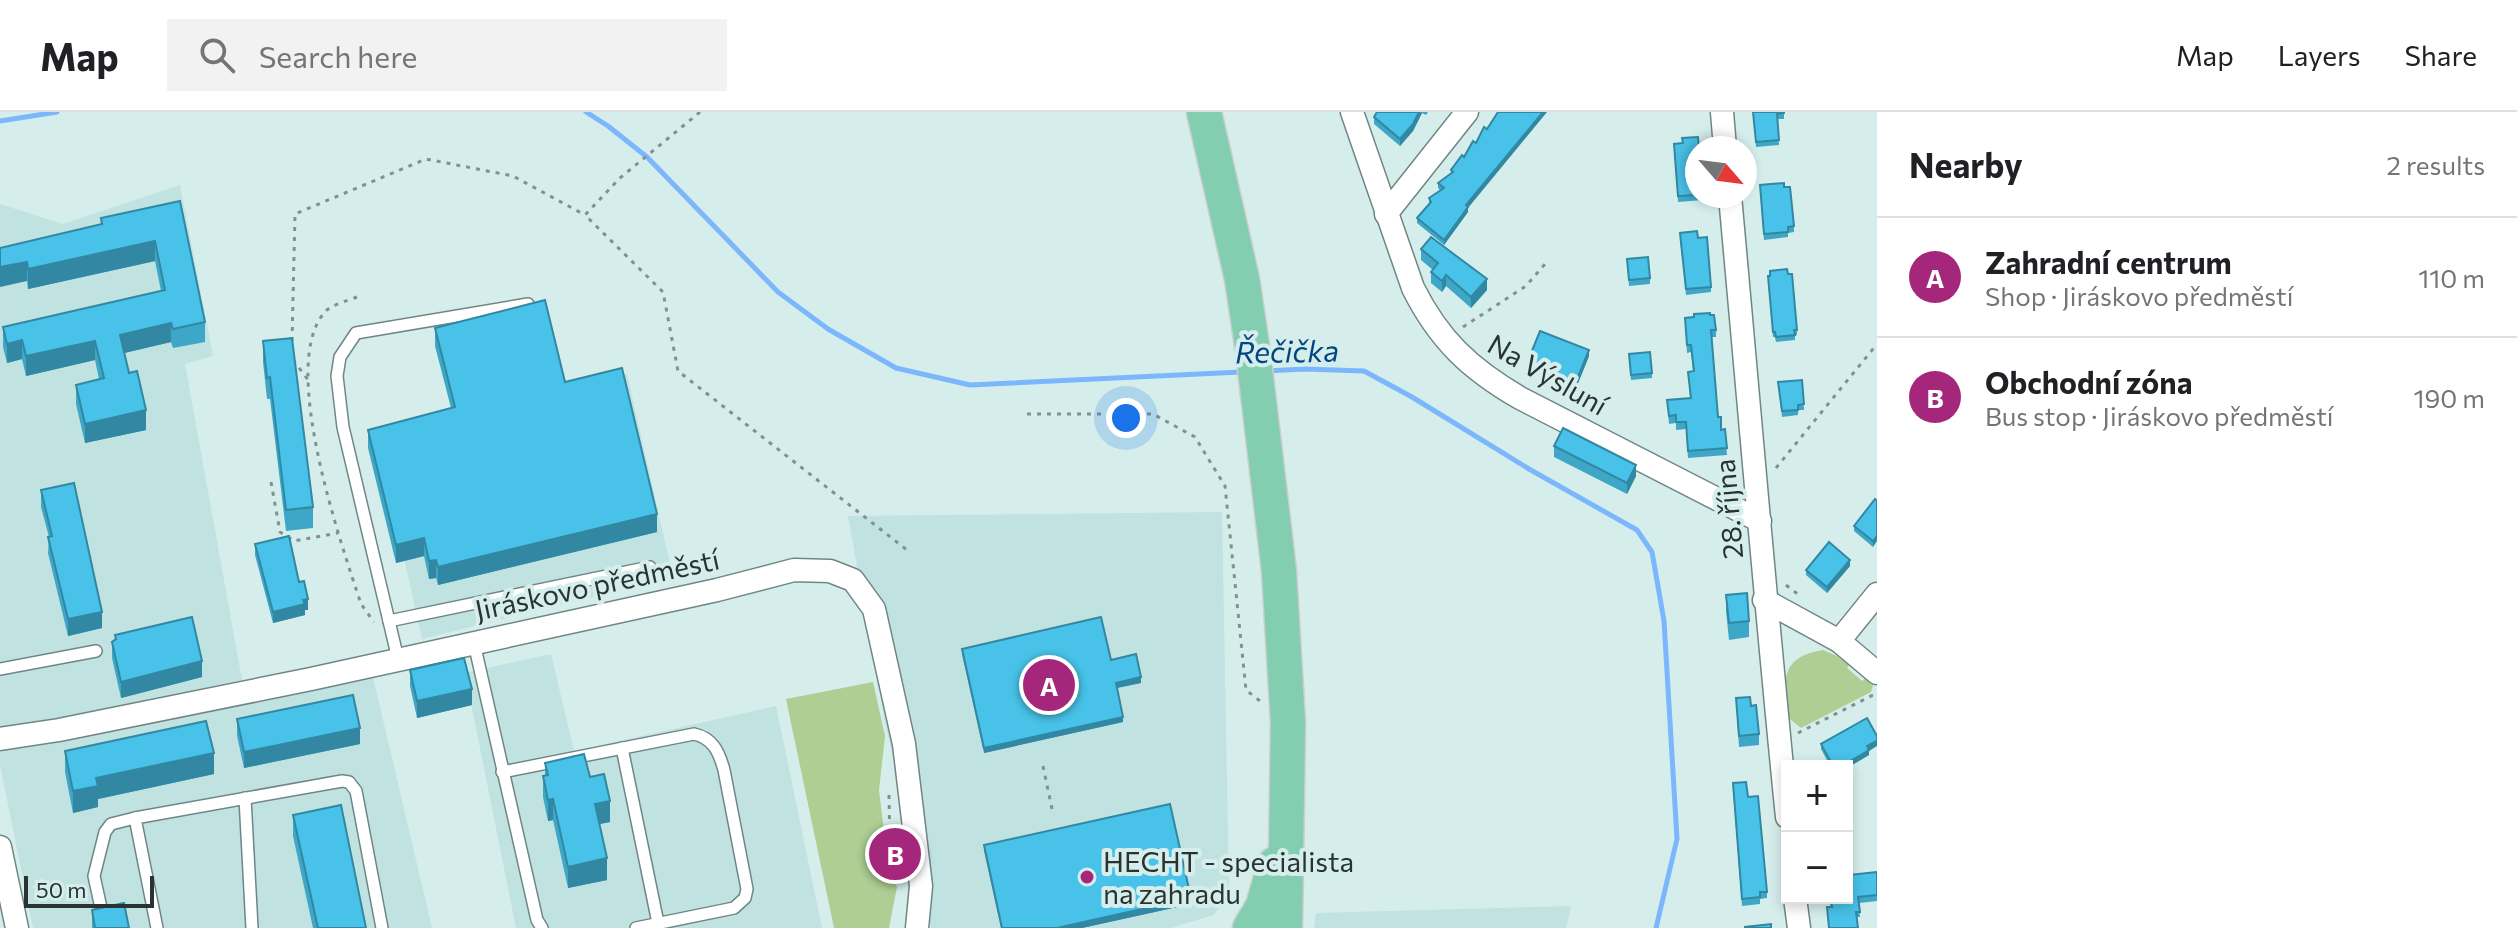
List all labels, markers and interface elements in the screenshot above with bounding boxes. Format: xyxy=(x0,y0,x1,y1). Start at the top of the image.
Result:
search box xyxy=(167,19,727,91)
text: Map xyxy=(40,32,119,79)
icon: search xyxy=(195,33,239,77)
text: Search here xyxy=(259,37,417,74)
text: Map xyxy=(2176,38,2234,72)
text: Layers xyxy=(2278,38,2360,72)
text: Share xyxy=(2404,38,2477,72)
north arrow xyxy=(1685,136,1757,208)
text: Nearby xyxy=(1909,143,2023,185)
text: 2 results xyxy=(2387,149,2485,180)
text: Zahradní centrum xyxy=(1985,243,2232,280)
text: A xyxy=(1926,262,1944,293)
text: 110 m xyxy=(2418,262,2485,293)
text: Shop · Jiráskovo předměstí xyxy=(1985,280,2293,311)
street label: Na Výsluní xyxy=(1482,326,1615,422)
water label: Řečička xyxy=(1235,331,1339,369)
text: Obchodní zóna xyxy=(1985,363,2192,400)
text: B xyxy=(1926,382,1944,413)
text: 190 m xyxy=(2413,382,2485,413)
your location xyxy=(1106,398,1146,438)
text: Bus stop · Jiráskovo předměstí xyxy=(1985,400,2334,431)
street label: 28. října xyxy=(1707,458,1749,560)
street label: Jiráskovo předměstí xyxy=(472,541,723,627)
pin: A xyxy=(1023,655,1075,715)
map controls xyxy=(1781,760,1853,904)
button: + xyxy=(1781,760,1853,832)
pin: B xyxy=(869,824,921,884)
button: − xyxy=(1781,832,1853,904)
place label: HECHT - specialista na zahradu xyxy=(1103,844,1354,910)
marker: HECHT - specialista na zahradu xyxy=(1078,868,1096,886)
scale bar xyxy=(24,872,154,908)
text: 50 m xyxy=(36,876,86,903)

